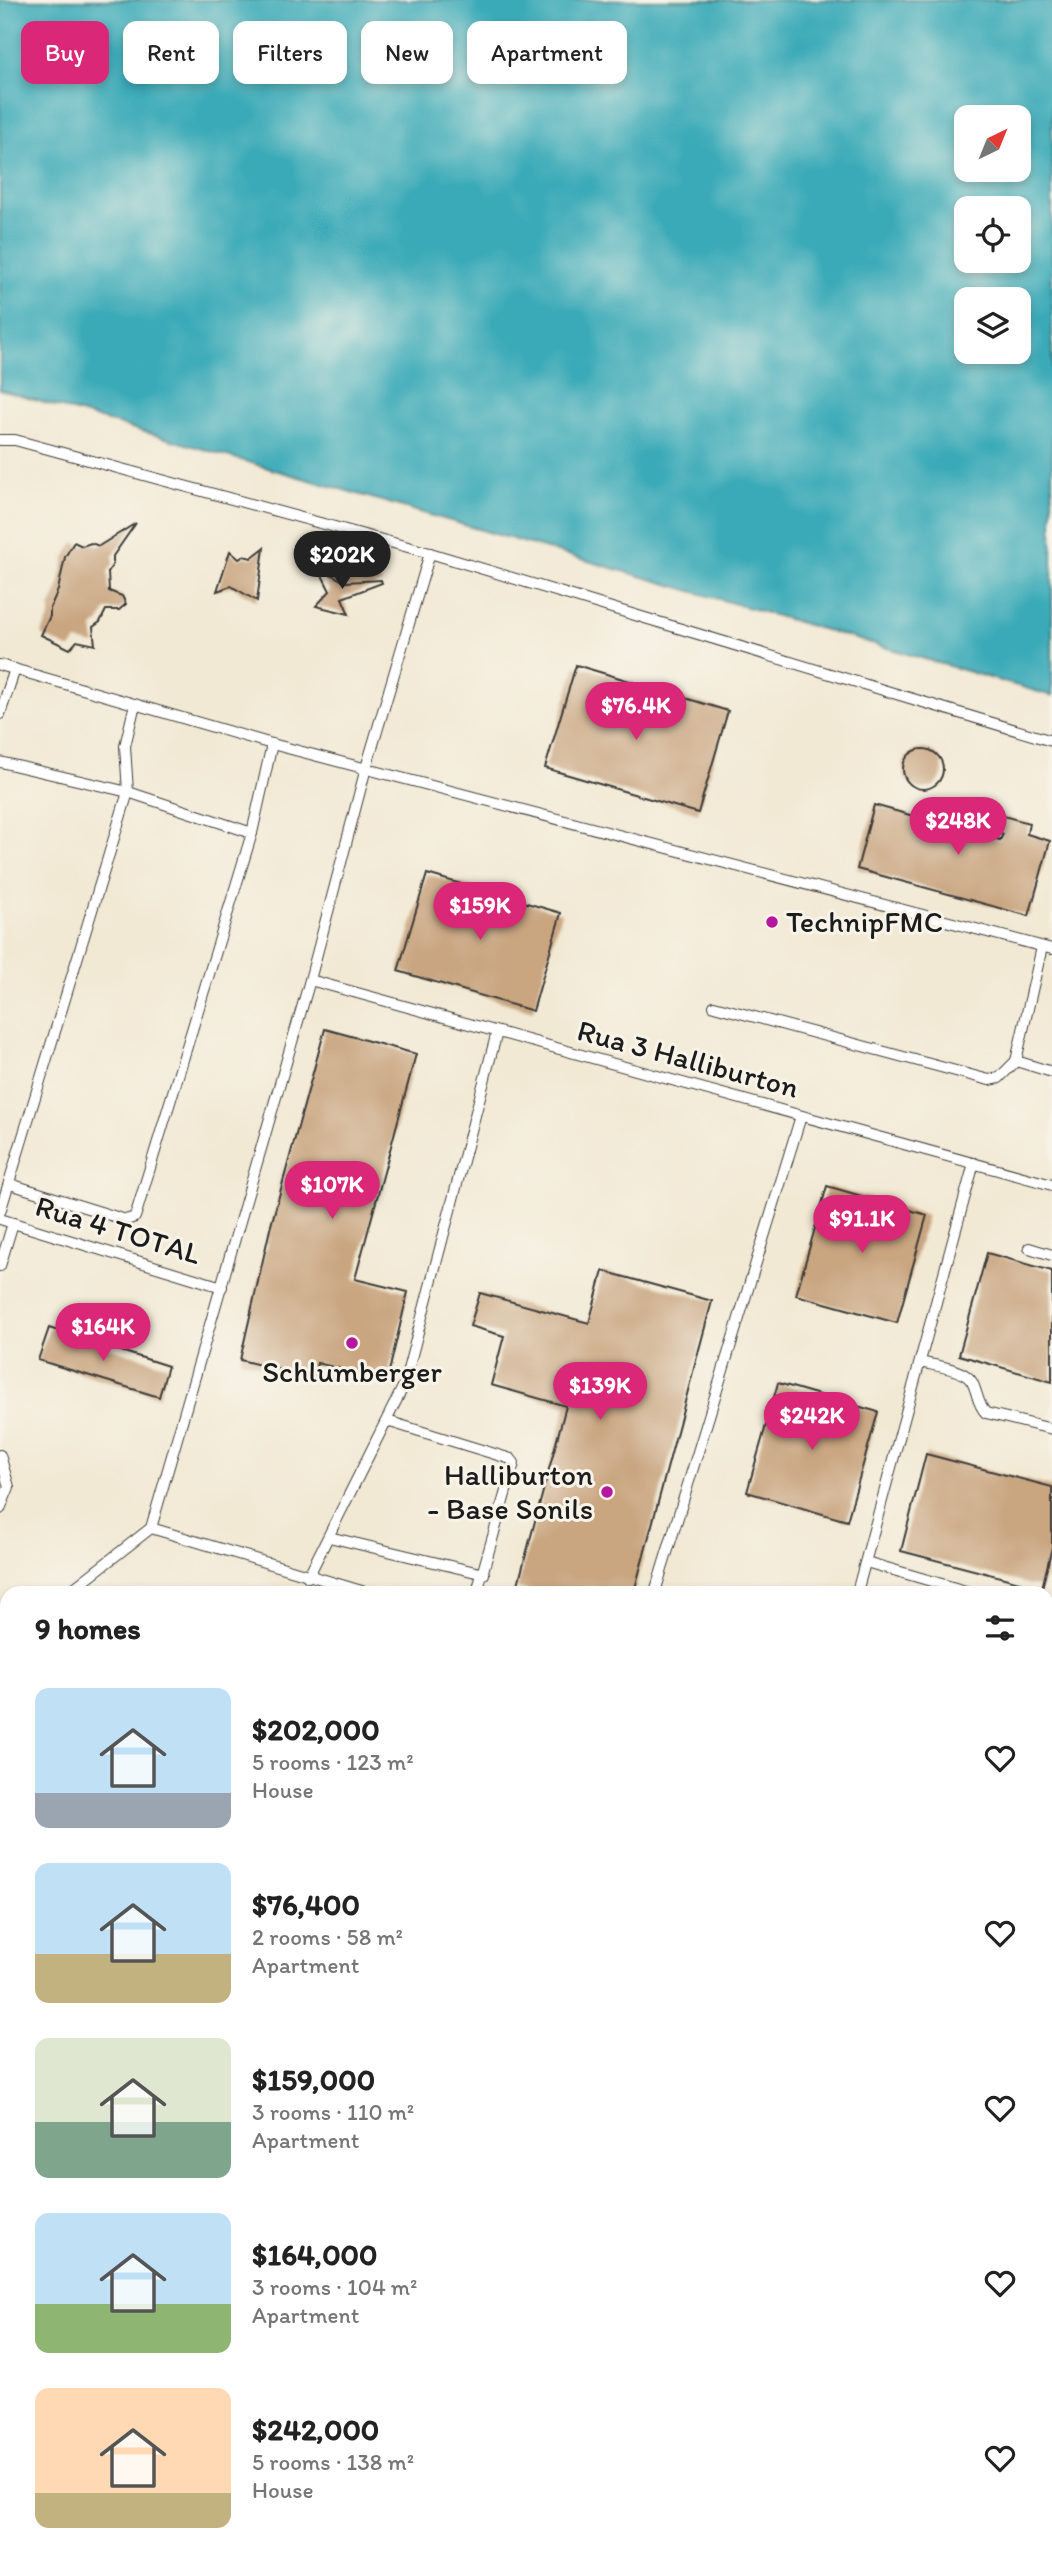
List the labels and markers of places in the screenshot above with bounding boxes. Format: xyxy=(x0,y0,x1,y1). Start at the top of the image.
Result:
pin: $202K xyxy=(293,532,391,591)
pin: $76.4K xyxy=(579,682,693,742)
pin: $248K xyxy=(909,798,1007,857)
pin: $159K xyxy=(431,883,529,942)
place label: TechnipFMC xyxy=(786,903,943,940)
marker: TechnipFMC xyxy=(764,914,780,930)
pin: $107K xyxy=(283,1162,381,1221)
pin: $91.1K xyxy=(805,1196,919,1255)
pin: $164K xyxy=(54,1304,152,1363)
marker: Schlumberger xyxy=(344,1335,360,1351)
place label: Schlumberger xyxy=(262,1353,442,1390)
pin: $139K xyxy=(551,1362,649,1422)
pin: $242K xyxy=(763,1392,861,1452)
place label: Halliburton - Base Sonils xyxy=(427,1456,593,1527)
marker: Halliburton - Base Sonils xyxy=(599,1484,615,1500)

